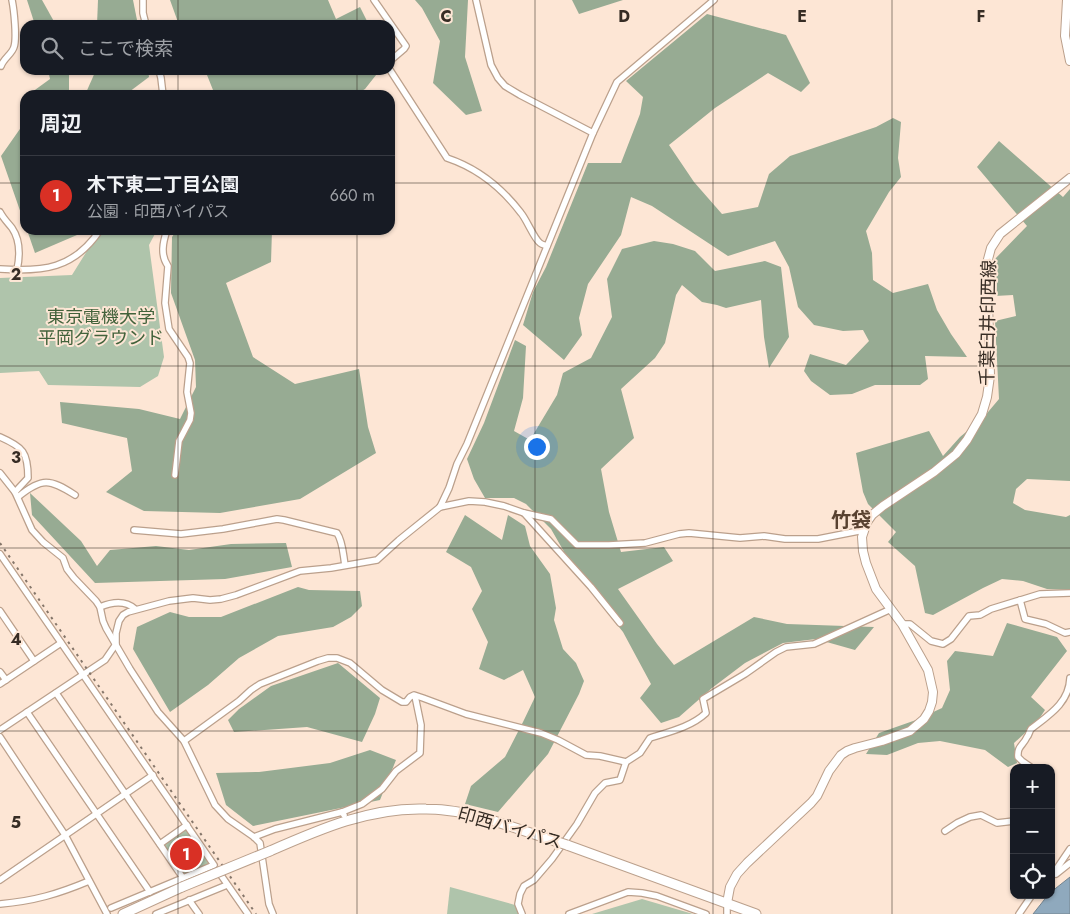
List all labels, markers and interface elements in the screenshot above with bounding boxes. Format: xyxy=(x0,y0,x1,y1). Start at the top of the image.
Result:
text: C xyxy=(440,5,452,28)
text: D xyxy=(618,5,630,28)
text: E xyxy=(797,5,807,28)
text: F xyxy=(977,5,985,28)
search box xyxy=(20,20,395,75)
icon: search xyxy=(38,34,66,62)
text: ここで検索 xyxy=(78,35,173,62)
text: 周辺 xyxy=(40,109,82,139)
text: 木下東二丁目公園 xyxy=(87,171,239,198)
text: 1 xyxy=(52,184,60,207)
text: 660 m xyxy=(330,184,375,207)
text: 公園 · 印西バイパス xyxy=(87,200,229,223)
street label: 千葉臼井印西線 xyxy=(974,260,1002,386)
text: 2 xyxy=(11,263,21,286)
park label: 東京電機大学 平岡グラウンド xyxy=(38,304,164,351)
your location xyxy=(524,434,550,460)
text: 3 xyxy=(11,446,21,469)
district label: 竹袋 xyxy=(831,506,871,535)
text: 4 xyxy=(10,628,22,651)
map controls xyxy=(1010,764,1055,899)
button: + xyxy=(1010,764,1055,809)
street label: 印西バイパス xyxy=(455,801,565,855)
button: − xyxy=(1010,809,1055,854)
text: 5 xyxy=(11,811,21,834)
pin: 1 xyxy=(170,835,202,873)
button: locate xyxy=(1010,854,1055,899)

